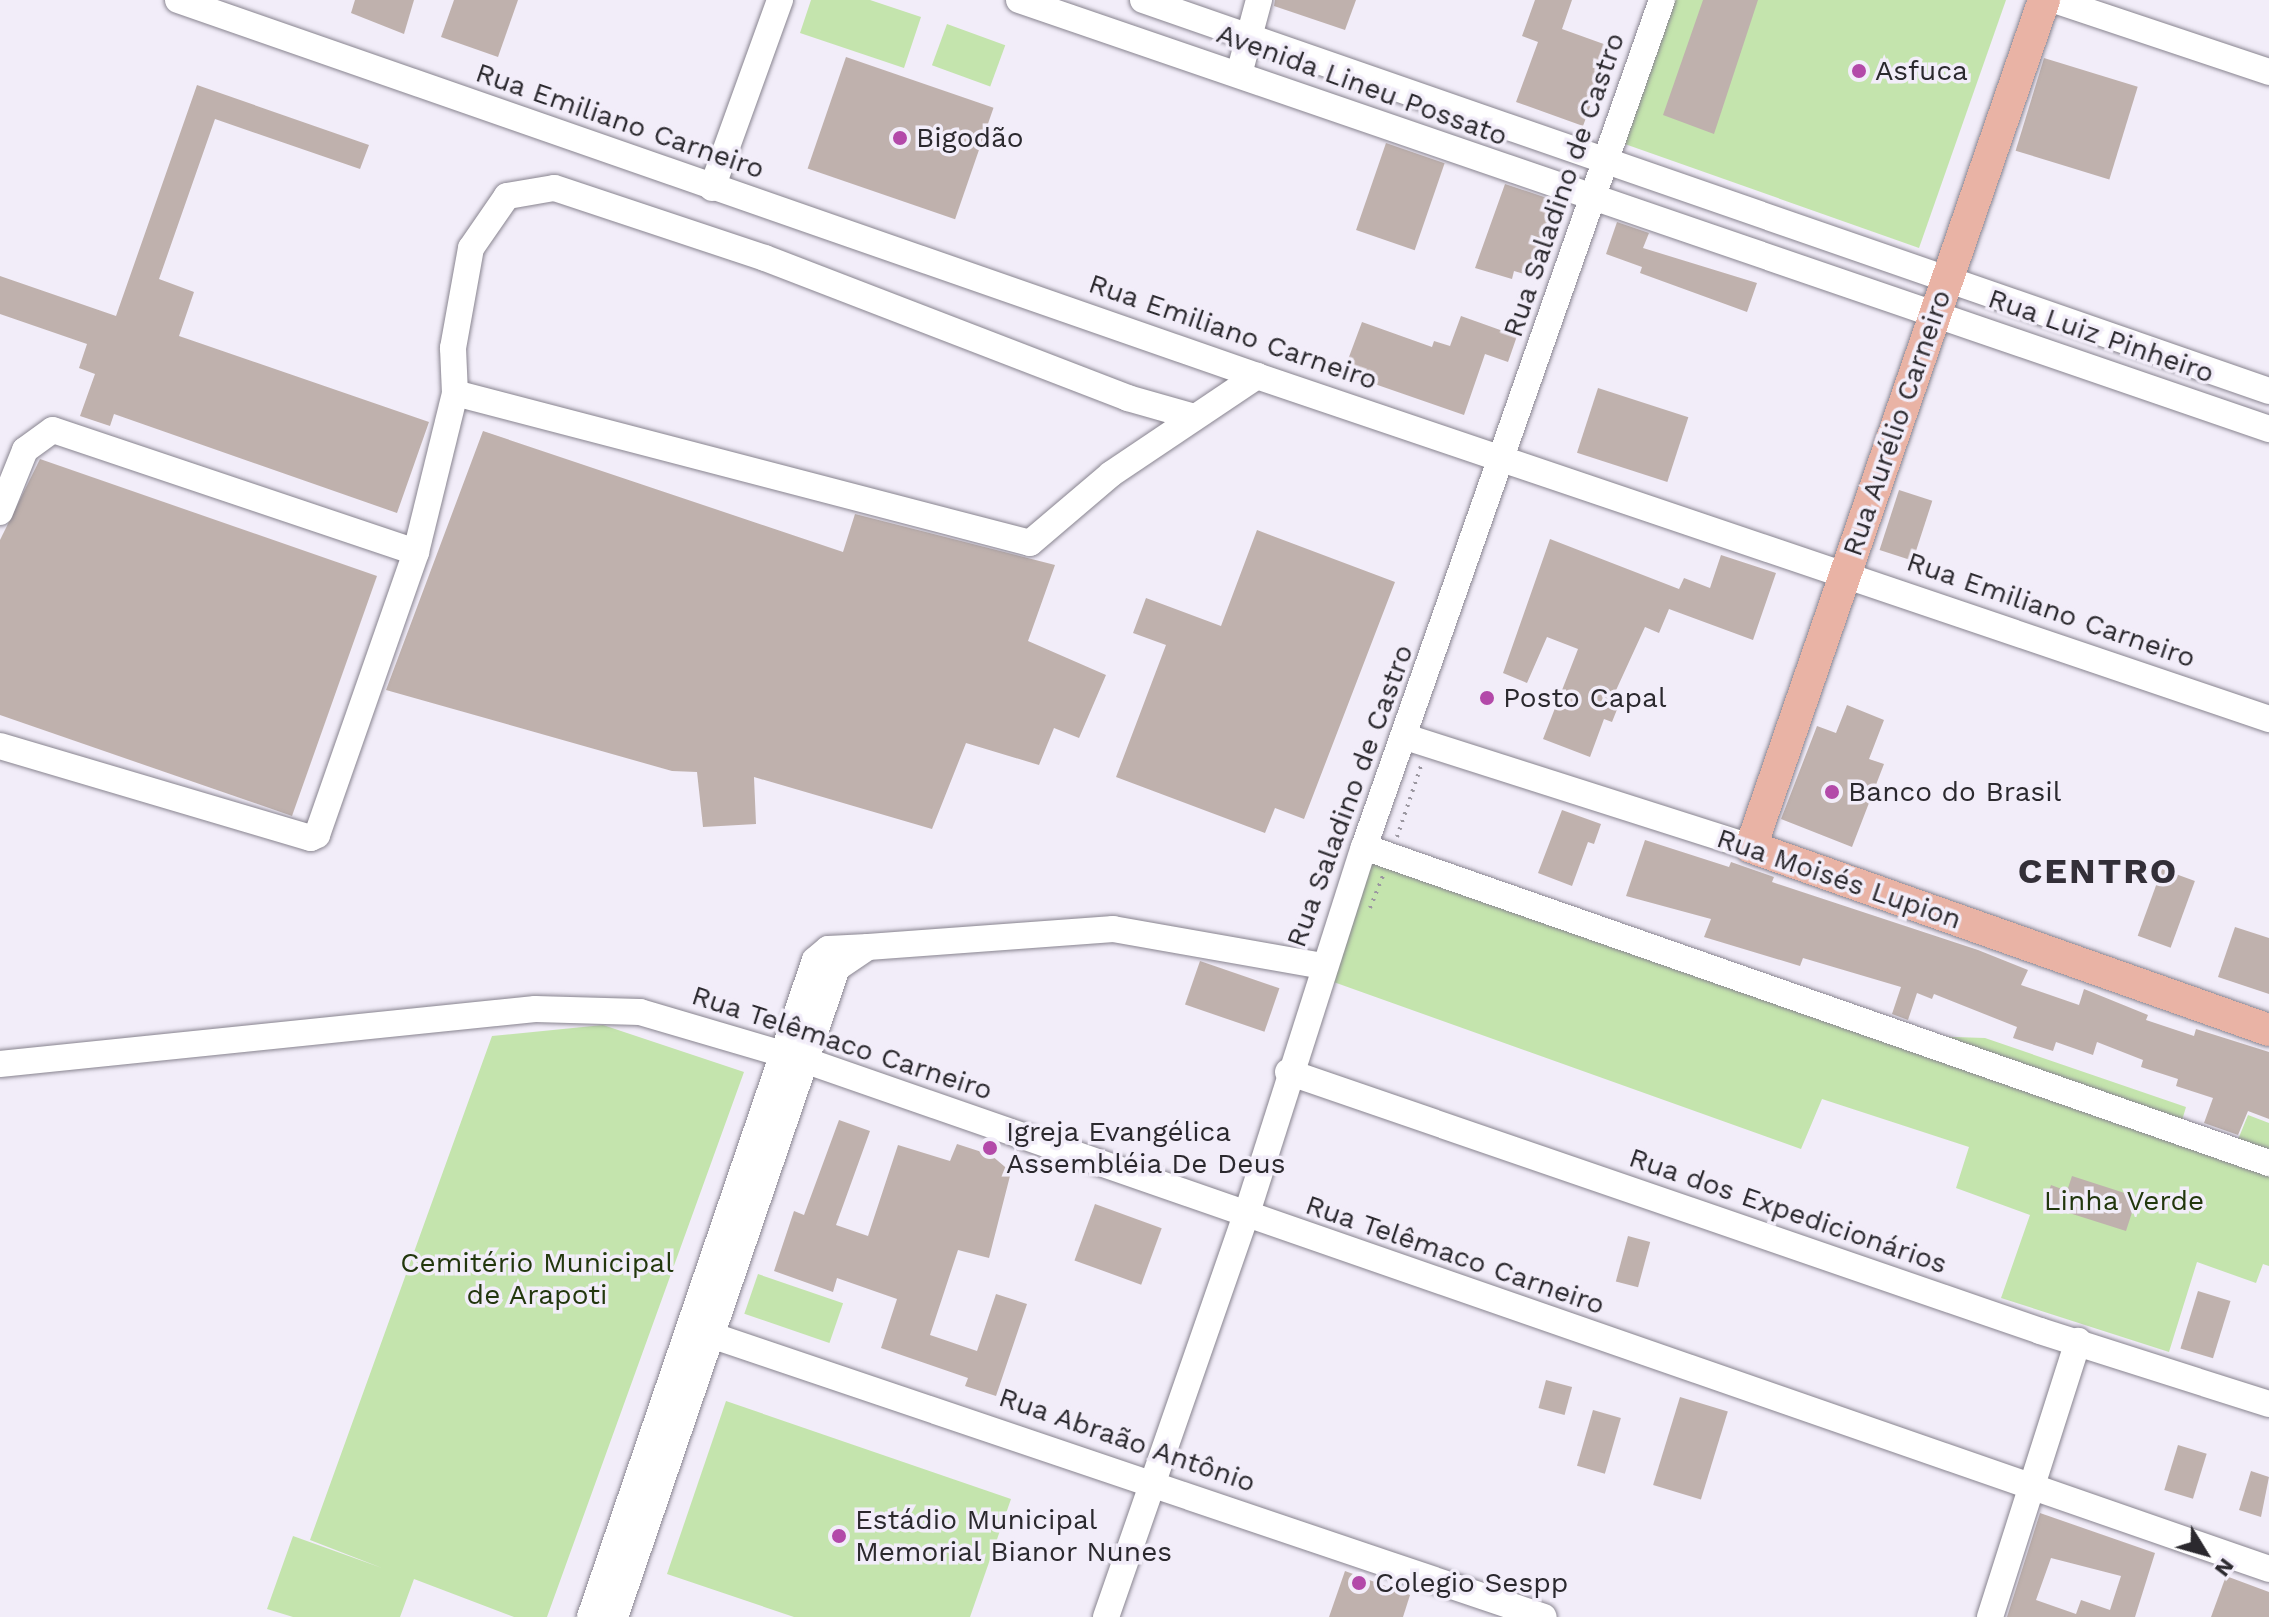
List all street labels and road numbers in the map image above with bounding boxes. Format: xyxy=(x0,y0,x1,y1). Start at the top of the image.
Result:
street label: Avenida Lineu Possato xyxy=(1212,17,1512,153)
street label: Rua Saladino de Castro xyxy=(1496,28,1632,342)
street label: Rua Emiliano Carneiro xyxy=(471,56,769,186)
street label: Rua Emiliano Carneiro xyxy=(1084,267,1382,397)
street label: Rua Luiz Pinheiro xyxy=(1983,282,2219,390)
street label: Rua Aurélio Carneiro xyxy=(1835,285,1959,561)
street label: Rua Emiliano Carneiro xyxy=(1902,545,2200,675)
street label: Rua Saladino de Castro xyxy=(1279,640,1421,952)
street label: Rua Moisés Lupion xyxy=(1712,821,1966,937)
street label: Rua Telêmaco Carneiro xyxy=(687,978,997,1108)
street label: Rua dos Expedicionários xyxy=(1624,1141,1952,1281)
street label: Rua Telêmaco Carneiro xyxy=(1300,1188,1610,1322)
street label: Rua Abraão Antônio xyxy=(993,1380,1261,1500)

